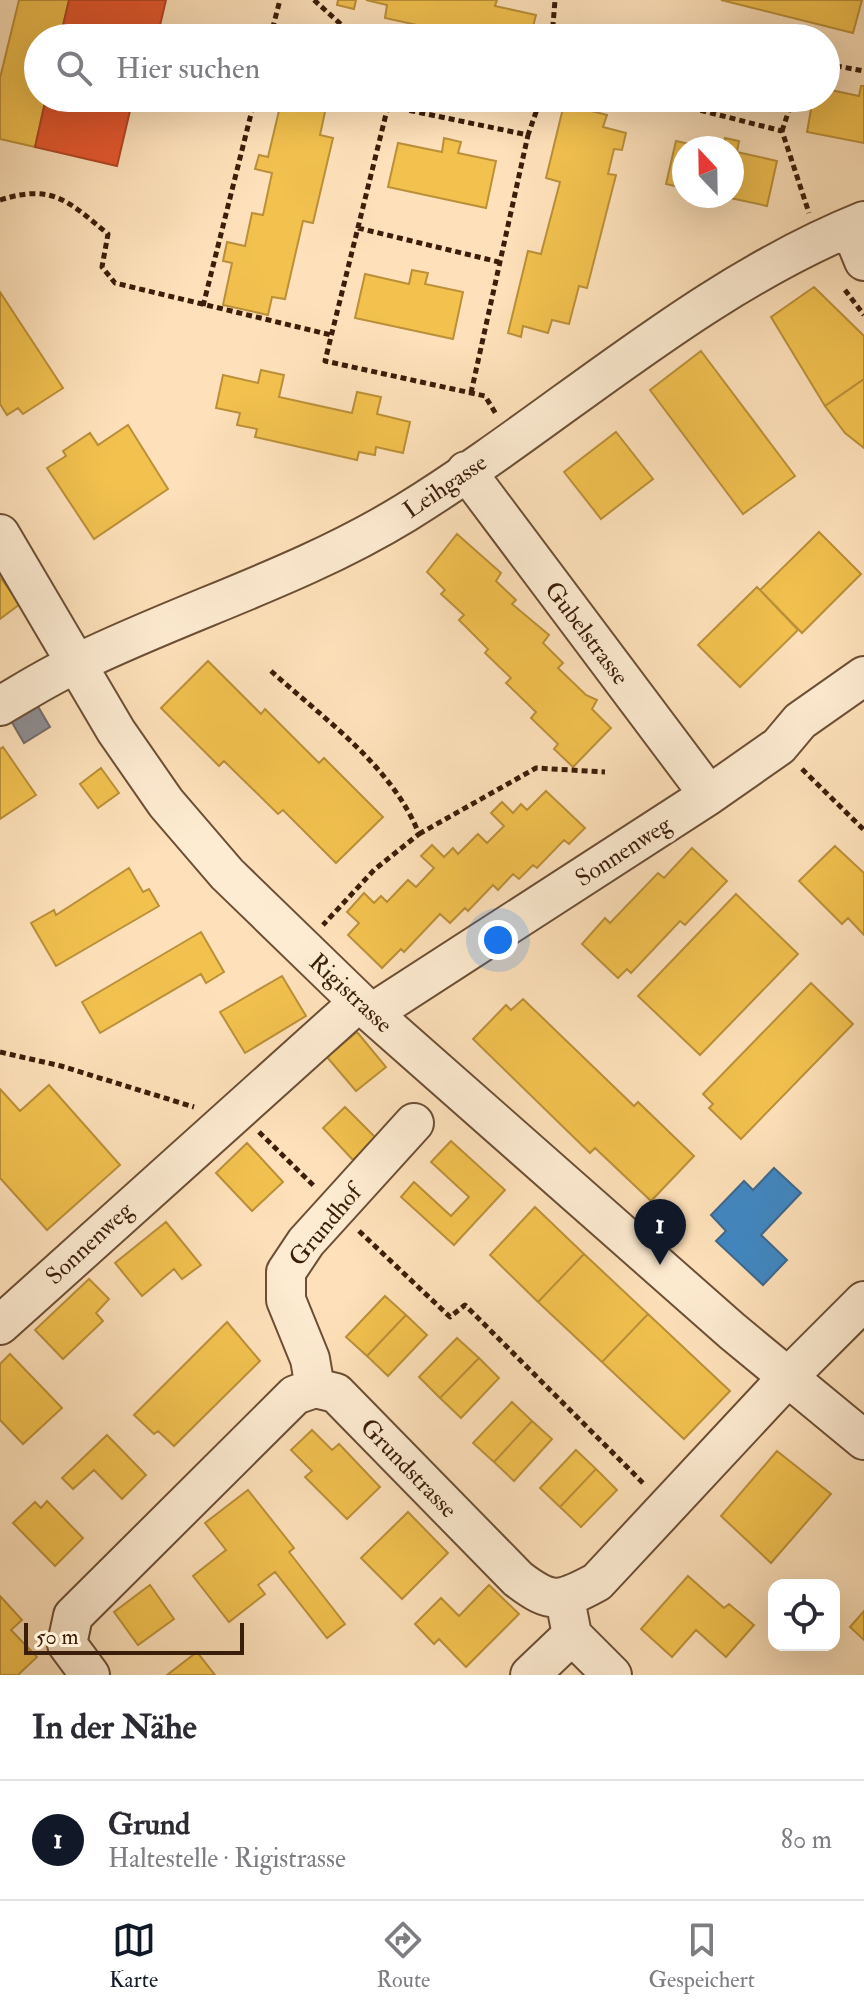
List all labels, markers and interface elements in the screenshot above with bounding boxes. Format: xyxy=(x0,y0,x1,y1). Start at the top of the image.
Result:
search box xyxy=(24,24,840,112)
icon: search xyxy=(52,46,96,90)
text: Hier suchen xyxy=(116,50,260,87)
north arrow xyxy=(672,136,744,208)
street label: Leihgasse xyxy=(397,447,493,526)
street label: Gubelstrasse xyxy=(538,575,636,691)
street label: Sonnenweg xyxy=(569,808,678,894)
your location xyxy=(478,920,518,960)
street label: Rigistrasse xyxy=(302,947,399,1040)
street label: Grundhof xyxy=(282,1176,371,1273)
street label: Sonnenweg xyxy=(39,1194,140,1292)
pin: 1 xyxy=(634,1199,686,1265)
street label: Grundstrasse xyxy=(353,1412,464,1525)
map controls xyxy=(768,1579,840,1651)
button: locate xyxy=(768,1579,840,1651)
scale bar xyxy=(24,1619,244,1655)
text: 50 m xyxy=(36,1623,78,1651)
text: In der Nähe xyxy=(32,1706,197,1749)
text: Grund xyxy=(108,1806,190,1843)
text: 1 xyxy=(53,1824,63,1856)
text: 80 m xyxy=(781,1824,832,1856)
text: Haltestelle · Rigistrasse xyxy=(108,1843,346,1875)
tab: Karte xyxy=(109,1918,158,1994)
tab: Route xyxy=(376,1918,430,1994)
tab: Gespeichert xyxy=(649,1918,755,1994)

